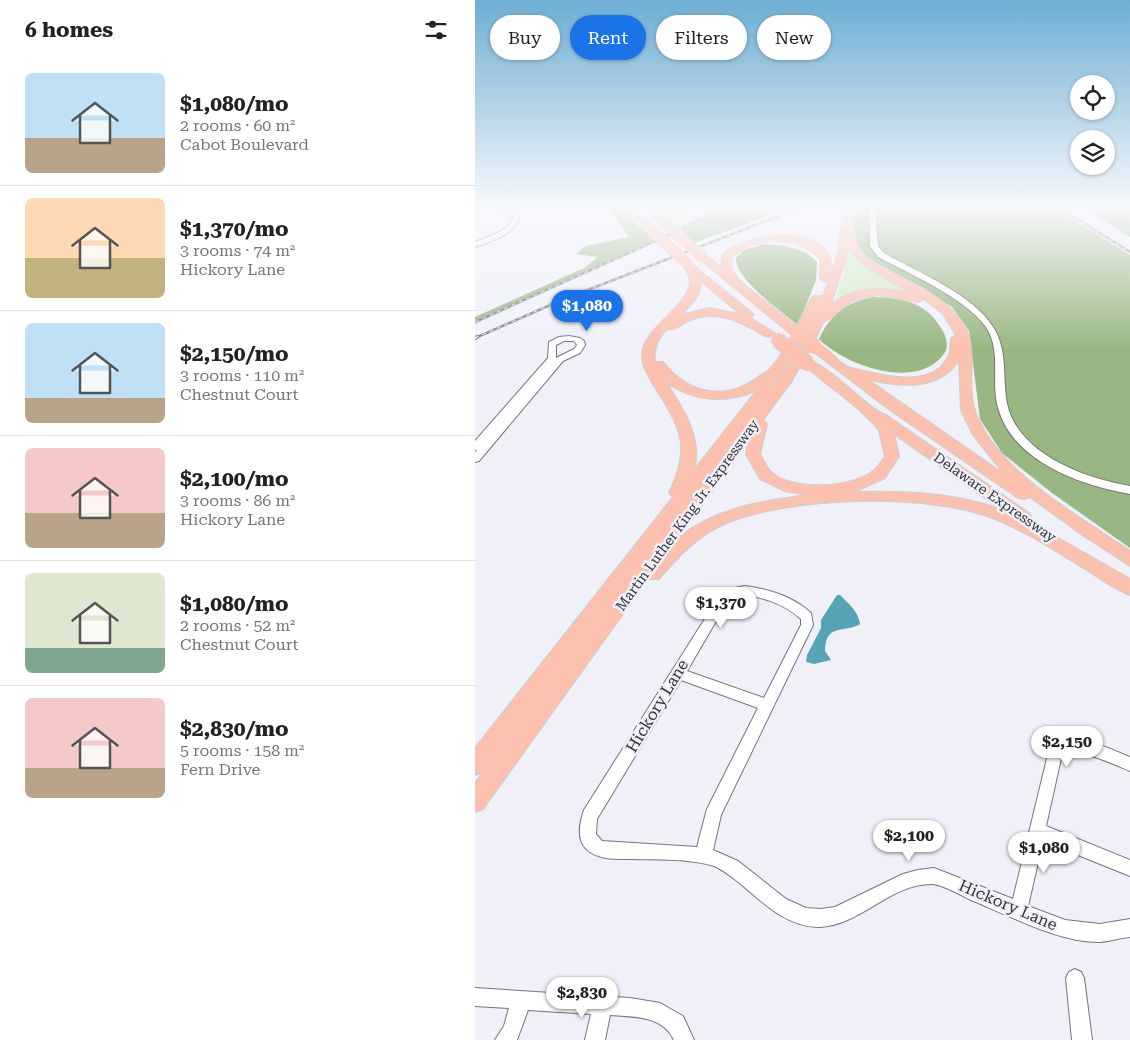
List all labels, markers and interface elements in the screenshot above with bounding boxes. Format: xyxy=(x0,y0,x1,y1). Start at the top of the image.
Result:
chip: Buy xyxy=(490,15,560,60)
chip: Rent xyxy=(570,15,646,60)
chip: Filters xyxy=(656,15,747,60)
chip: New xyxy=(757,15,831,60)
icon: filters xyxy=(422,16,450,44)
text: 6 homes xyxy=(25,18,113,42)
map controls xyxy=(1070,75,1115,175)
button: locate xyxy=(1070,75,1115,120)
text: $1,080/mo xyxy=(180,92,289,116)
icon: home xyxy=(65,93,125,153)
text: 2 rooms · 60 m² xyxy=(180,116,295,135)
button: layers xyxy=(1070,130,1115,175)
text: Cabot Boulevard xyxy=(180,135,309,154)
text: $1,370/mo xyxy=(180,217,289,241)
icon: home xyxy=(65,218,125,278)
text: 3 rooms · 74 m² xyxy=(180,241,295,260)
text: Hickory Lane xyxy=(180,260,285,279)
pin: $1,080 xyxy=(546,290,628,332)
text: $1,080 xyxy=(562,296,612,315)
text: $2,150/mo xyxy=(180,342,289,366)
icon: home xyxy=(65,343,125,403)
text: 3 rooms · 110 m² xyxy=(180,366,304,385)
text: Chestnut Court xyxy=(180,385,298,404)
street label: Martin Luther King Jr. Expressway xyxy=(612,416,762,614)
street label: Delaware Expressway xyxy=(931,449,1060,546)
text: $2,100/mo xyxy=(180,467,289,491)
icon: home xyxy=(65,468,125,528)
text: 3 rooms · 86 m² xyxy=(180,491,295,510)
text: Hickory Lane xyxy=(180,510,285,529)
pin: $1,370 xyxy=(680,586,762,629)
text: $1,080/mo xyxy=(180,592,289,616)
icon: home xyxy=(65,593,125,653)
text: $1,370 xyxy=(696,593,746,612)
text: 2 rooms · 52 m² xyxy=(180,616,295,635)
text: Chestnut Court xyxy=(180,635,298,654)
street label: Hickory Lane xyxy=(622,656,692,756)
text: $2,830/mo xyxy=(180,717,289,741)
icon: home xyxy=(65,718,125,778)
pin: $2,150 xyxy=(1026,726,1108,768)
text: $2,150 xyxy=(1042,732,1092,751)
text: 5 rooms · 158 m² xyxy=(180,741,304,760)
text: Fern Drive xyxy=(180,760,260,779)
pin: $2,100 xyxy=(868,820,950,862)
text: $2,100 xyxy=(884,826,934,845)
pin: $1,080 xyxy=(1003,832,1085,874)
text: $1,080 xyxy=(1019,838,1069,857)
street label: Hickory Lane xyxy=(956,876,1060,934)
pin: $2,830 xyxy=(541,976,623,1019)
text: $2,830 xyxy=(557,983,607,1002)

